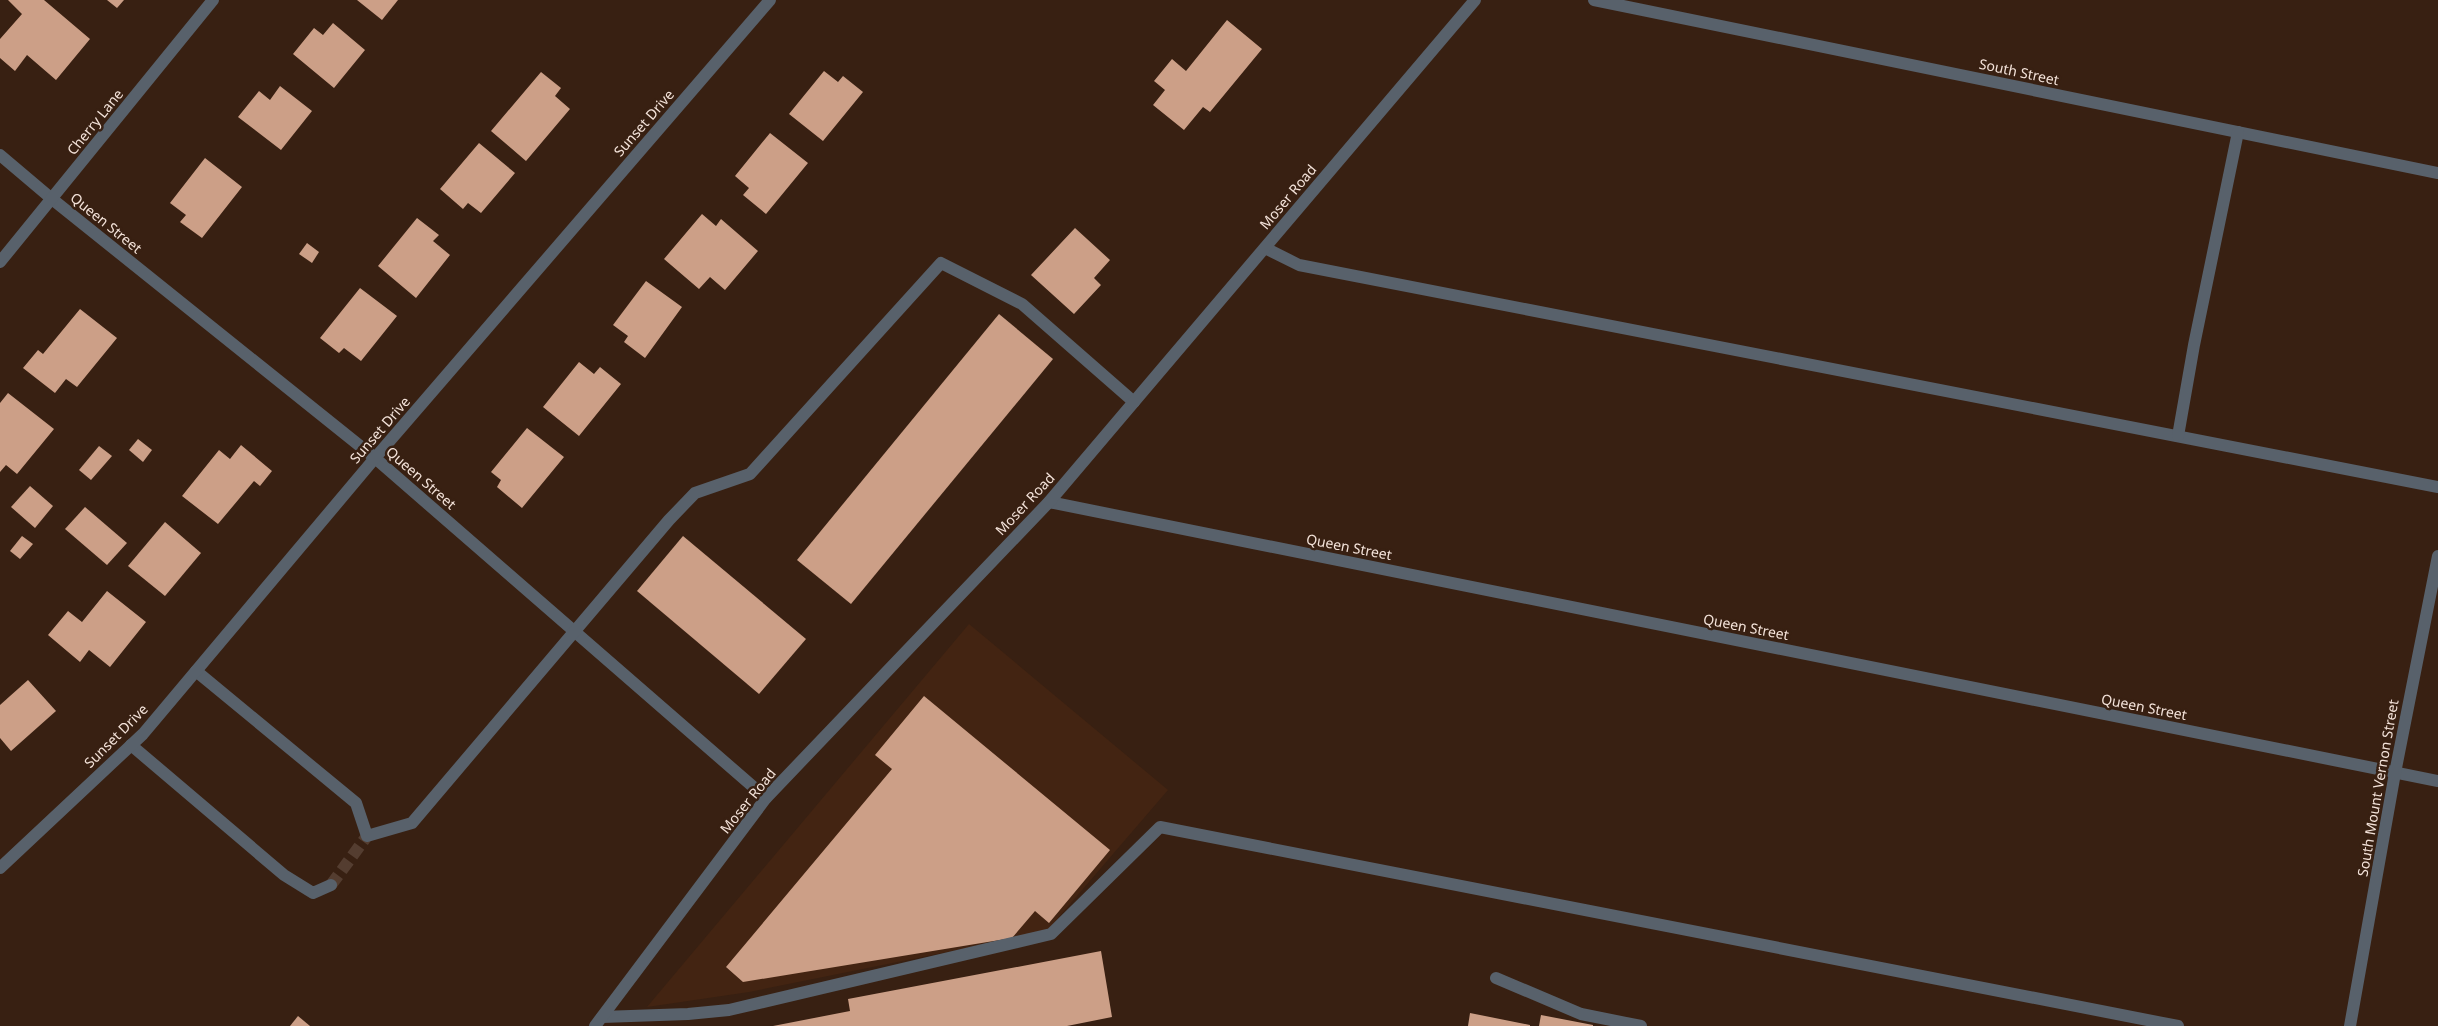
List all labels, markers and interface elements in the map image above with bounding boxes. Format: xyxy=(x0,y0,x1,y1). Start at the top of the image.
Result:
street label: South Street xyxy=(1977,54,2061,89)
street label: Cherry Lane xyxy=(62,85,127,159)
street label: Sunset Drive xyxy=(609,85,678,160)
street label: Moser Road xyxy=(1255,160,1320,233)
street label: Queen Street xyxy=(67,188,146,257)
street label: Sunset Drive xyxy=(345,392,414,467)
street label: Queen Street xyxy=(382,442,460,513)
street label: Moser Road xyxy=(991,468,1058,539)
street label: Queen Street xyxy=(1305,529,1393,564)
street label: Queen Street xyxy=(1702,609,1790,644)
street label: Queen Street xyxy=(2100,689,2188,724)
street label: South Mount Vernon Street xyxy=(2353,698,2402,878)
street label: Sunset Drive xyxy=(80,700,152,772)
street label: Moser Road xyxy=(715,764,780,837)

